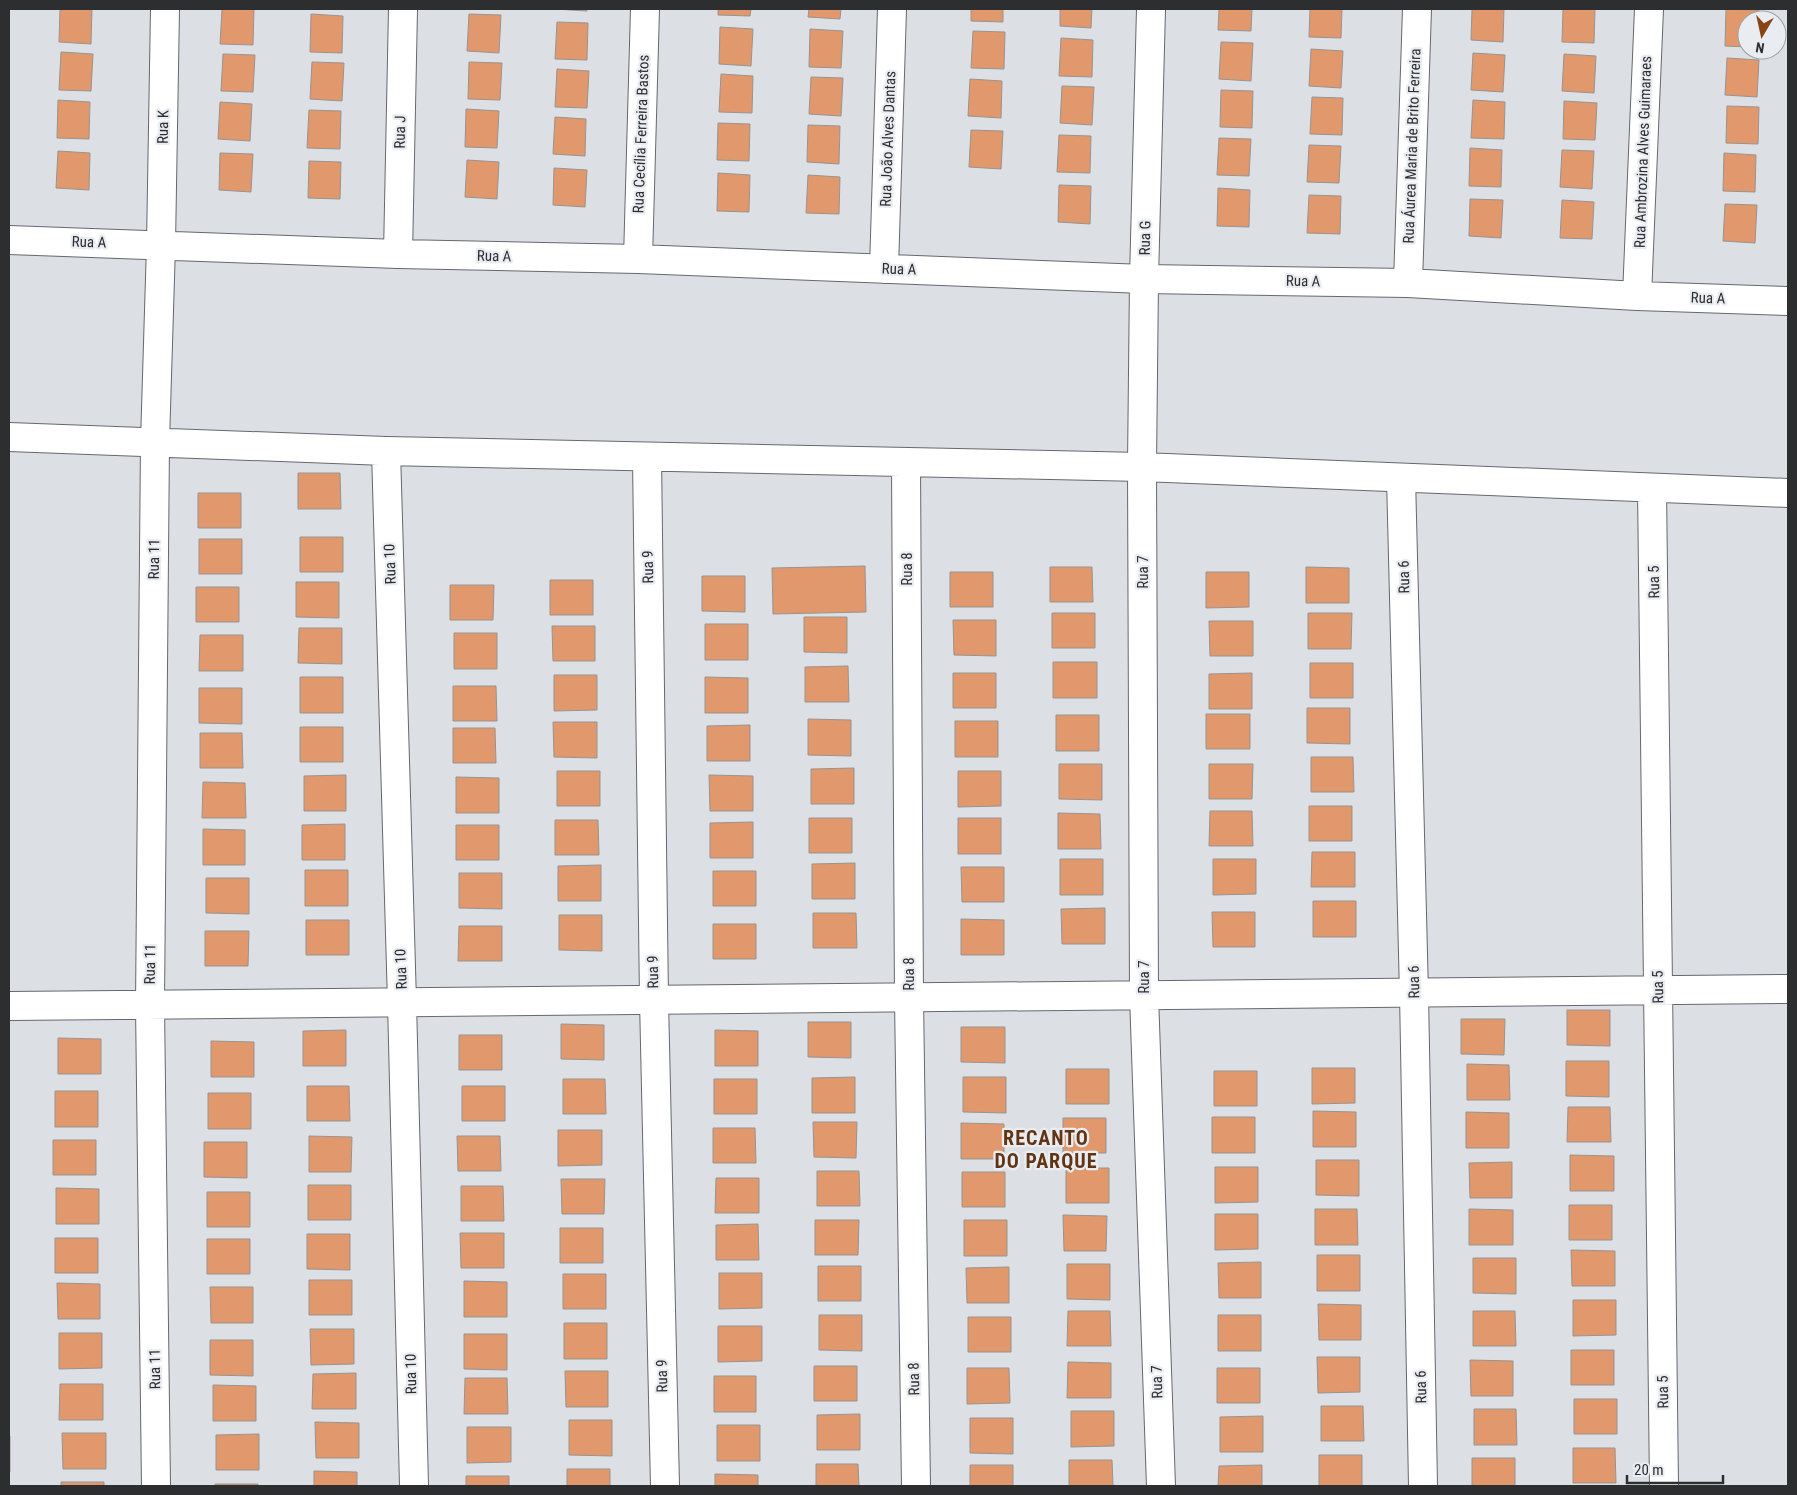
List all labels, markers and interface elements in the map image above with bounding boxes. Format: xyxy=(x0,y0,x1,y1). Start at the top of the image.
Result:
north arrow xyxy=(1737,10,1787,60)
text: N xyxy=(1754,39,1765,56)
street label: Rua Áurea Maria de Brito Ferreira xyxy=(1400,48,1424,244)
street label: Rua Cecília Ferreira Bastos xyxy=(629,54,653,214)
street label: Rua Ambrozina Alves Guimaraes xyxy=(1631,56,1655,248)
street label: Rua João Alves Dantas xyxy=(877,71,899,207)
street label: Rua K xyxy=(154,109,172,144)
street label: Rua J xyxy=(391,115,409,149)
street label: Rua G xyxy=(1136,220,1154,256)
street label: Rua A xyxy=(71,232,107,252)
street label: Rua A xyxy=(477,247,512,265)
street label: Rua A xyxy=(881,259,917,279)
street label: Rua A xyxy=(1286,272,1321,290)
street label: Rua A xyxy=(1690,288,1726,308)
street label: Rua 11 xyxy=(145,539,163,579)
street label: Rua 10 xyxy=(380,543,400,585)
street label: Rua 9 xyxy=(639,550,657,584)
street label: Rua 8 xyxy=(898,552,916,586)
street label: Rua 7 xyxy=(1134,555,1152,589)
street label: Rua 6 xyxy=(1395,560,1413,594)
street label: Rua 5 xyxy=(1645,565,1663,599)
street label: Rua 11 xyxy=(141,944,159,984)
street label: Rua 10 xyxy=(391,948,411,990)
street label: Rua 9 xyxy=(644,955,662,989)
street label: Rua 8 xyxy=(900,957,918,991)
street label: Rua 7 xyxy=(1135,960,1153,994)
street label: Rua 6 xyxy=(1405,965,1423,999)
street label: Rua 5 xyxy=(1649,970,1667,1004)
district label: RECANTO DO PARQUE xyxy=(995,1126,1097,1173)
street label: Rua 11 xyxy=(146,1349,164,1389)
street label: Rua 10 xyxy=(402,1354,420,1394)
street label: Rua 9 xyxy=(653,1359,671,1393)
street label: Rua 8 xyxy=(905,1362,923,1396)
street label: Rua 7 xyxy=(1147,1365,1167,1399)
street label: Rua 6 xyxy=(1412,1370,1430,1404)
street label: Rua 5 xyxy=(1654,1375,1672,1409)
scale bar xyxy=(1627,1452,1723,1484)
text: 20 m xyxy=(1634,1461,1664,1479)

